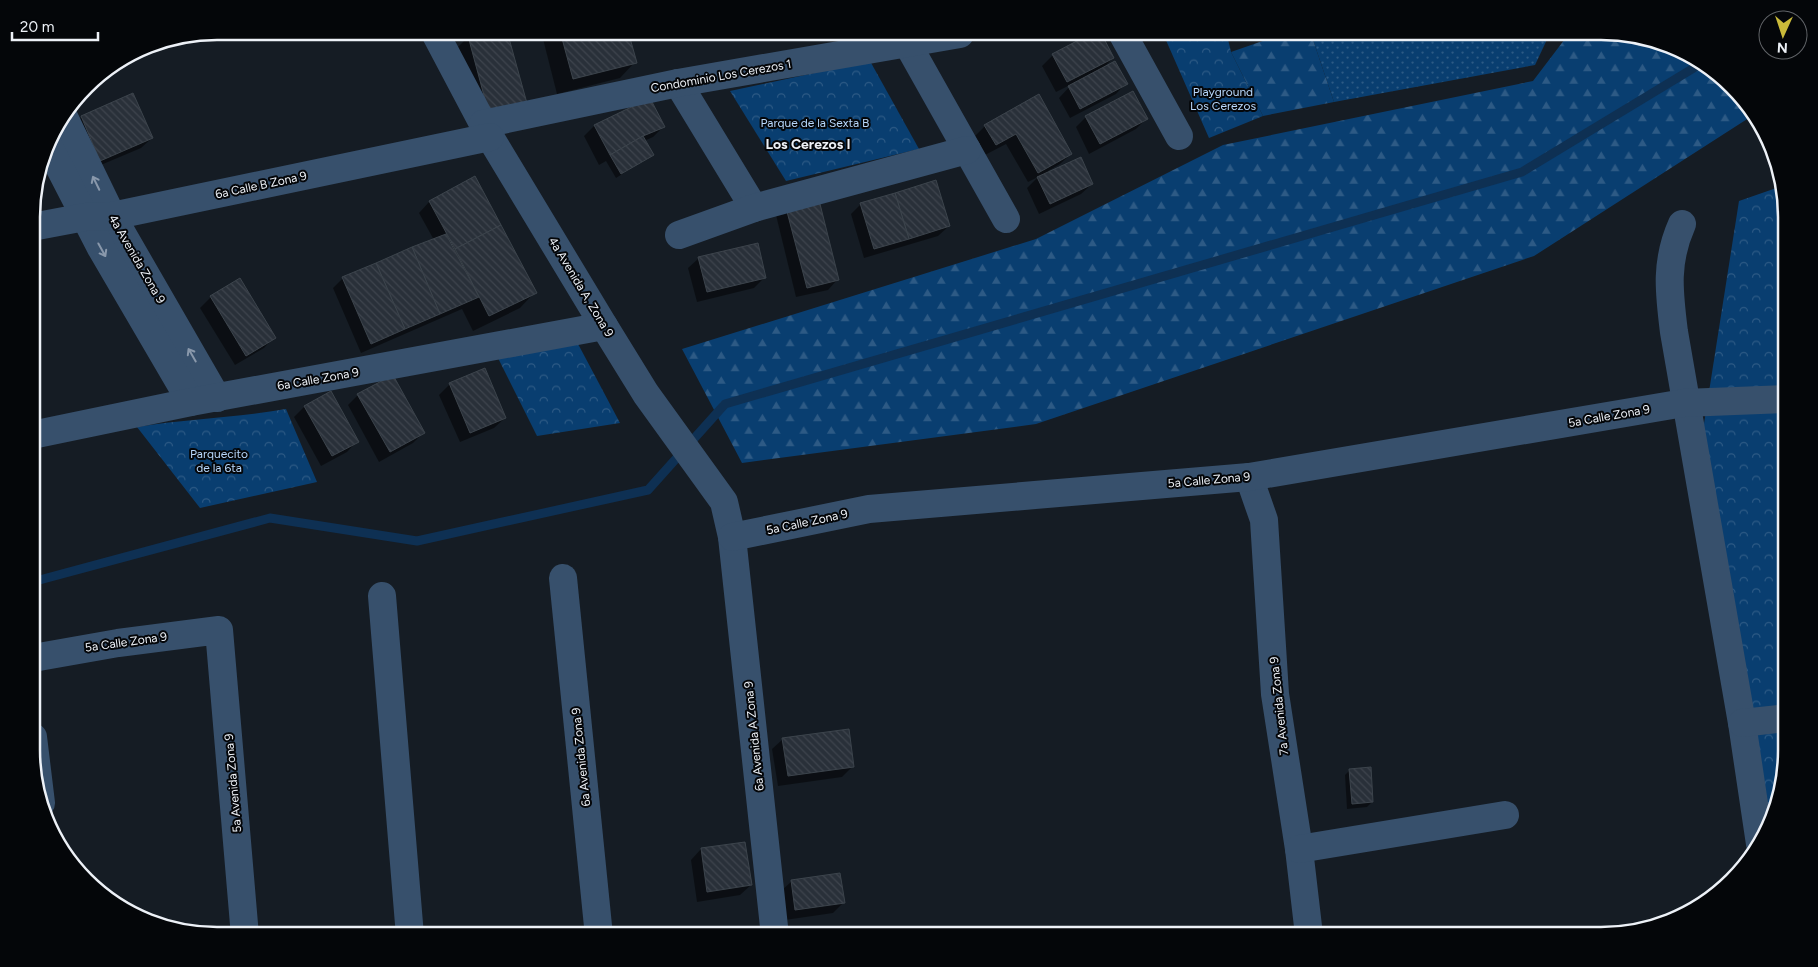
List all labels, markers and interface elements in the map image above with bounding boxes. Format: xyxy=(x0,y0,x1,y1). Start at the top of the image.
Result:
scale bar xyxy=(12,10,99,42)
north arrow xyxy=(1758,10,1808,60)
text: 20 m xyxy=(20,18,54,36)
text: N xyxy=(1776,39,1788,56)
street label: Condominio Los Cerezos 1 xyxy=(650,57,792,95)
park label: Playground Los Cerezos xyxy=(1190,85,1256,113)
park label: Parque de la Sexta B xyxy=(761,116,869,130)
district label: Los Cerezos I xyxy=(765,136,851,153)
street label: 6a Calle B Zona 9 xyxy=(214,168,308,202)
one-way arrow xyxy=(91,176,100,191)
street label: 4a Avenida Zona 9 xyxy=(106,212,168,306)
street label: 4a Avenida A, Zona 9 xyxy=(546,235,616,340)
one-way arrow xyxy=(98,243,108,257)
one-way arrow xyxy=(187,349,197,363)
street label: 6a Calle Zona 9 xyxy=(276,365,360,393)
street label: 5a Calle Zona 9 xyxy=(1567,402,1651,430)
park label: Parquecito de la 6ta xyxy=(190,447,248,475)
street label: 5a Calle Zona 9 xyxy=(1167,469,1251,491)
street label: 5a Calle Zona 9 xyxy=(765,507,849,537)
street label: 5a Calle Zona 9 xyxy=(84,629,168,655)
street label: 7a Avenida Zona 9 xyxy=(1267,656,1291,756)
street label: 6a Avenida A Zona 9 xyxy=(741,680,767,792)
street label: 6a Avenida Zona 9 xyxy=(569,707,593,807)
street label: 5a Avenida Zona 9 xyxy=(222,733,244,833)

